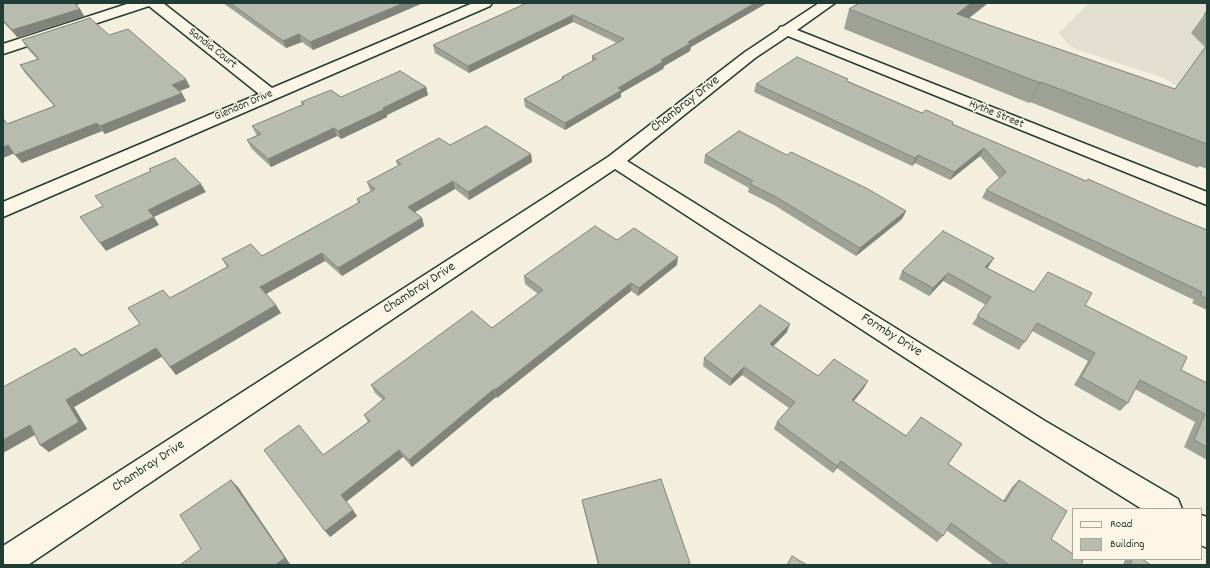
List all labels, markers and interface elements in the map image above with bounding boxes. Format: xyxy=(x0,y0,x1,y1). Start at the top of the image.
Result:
street label: Sandia Court xyxy=(185,25,239,73)
street label: Chambray Drive xyxy=(648,73,724,137)
street label: Glendon Drive xyxy=(213,87,275,125)
street label: Hythe Street xyxy=(966,97,1026,133)
street label: Chambray Drive xyxy=(381,259,459,319)
street label: Formby Drive xyxy=(857,311,925,361)
street label: Chambray Drive xyxy=(110,437,188,497)
legend xyxy=(1072,508,1202,560)
text: Road xyxy=(1110,516,1132,533)
text: Building xyxy=(1110,536,1145,553)

